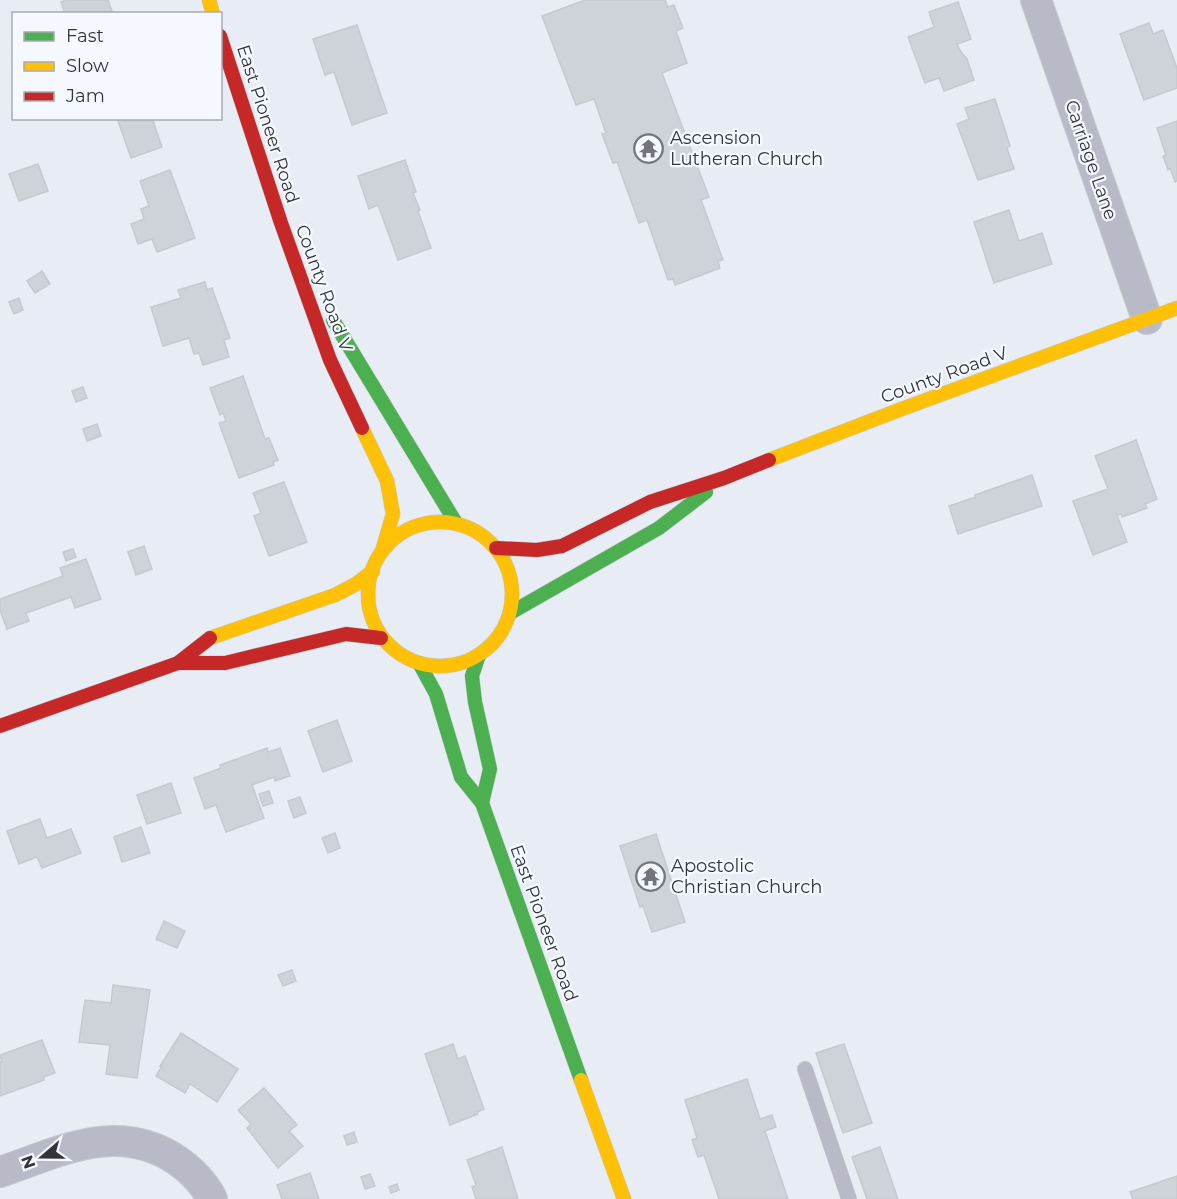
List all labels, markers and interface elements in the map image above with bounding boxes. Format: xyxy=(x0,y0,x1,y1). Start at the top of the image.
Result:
legend xyxy=(12,12,222,120)
text: Fast xyxy=(66,25,104,47)
street label: East Pioneer Road xyxy=(232,42,304,206)
text: Slow xyxy=(66,55,109,77)
text: Jam xyxy=(65,85,105,107)
street label: Carriage Lane xyxy=(1060,97,1122,223)
place label: Ascension Lutheran Church xyxy=(670,127,823,170)
temple icon: Ascension Lutheran Church xyxy=(633,132,665,164)
street label: County Road V xyxy=(291,222,357,355)
street label: County Road V xyxy=(878,342,1011,408)
street label: East Pioneer Road xyxy=(505,842,583,1004)
place label: Apostolic Christian Church xyxy=(671,855,822,898)
temple icon: Apostolic Christian Church xyxy=(634,860,666,892)
north arrow xyxy=(12,1127,72,1187)
text: N xyxy=(17,1153,40,1171)

